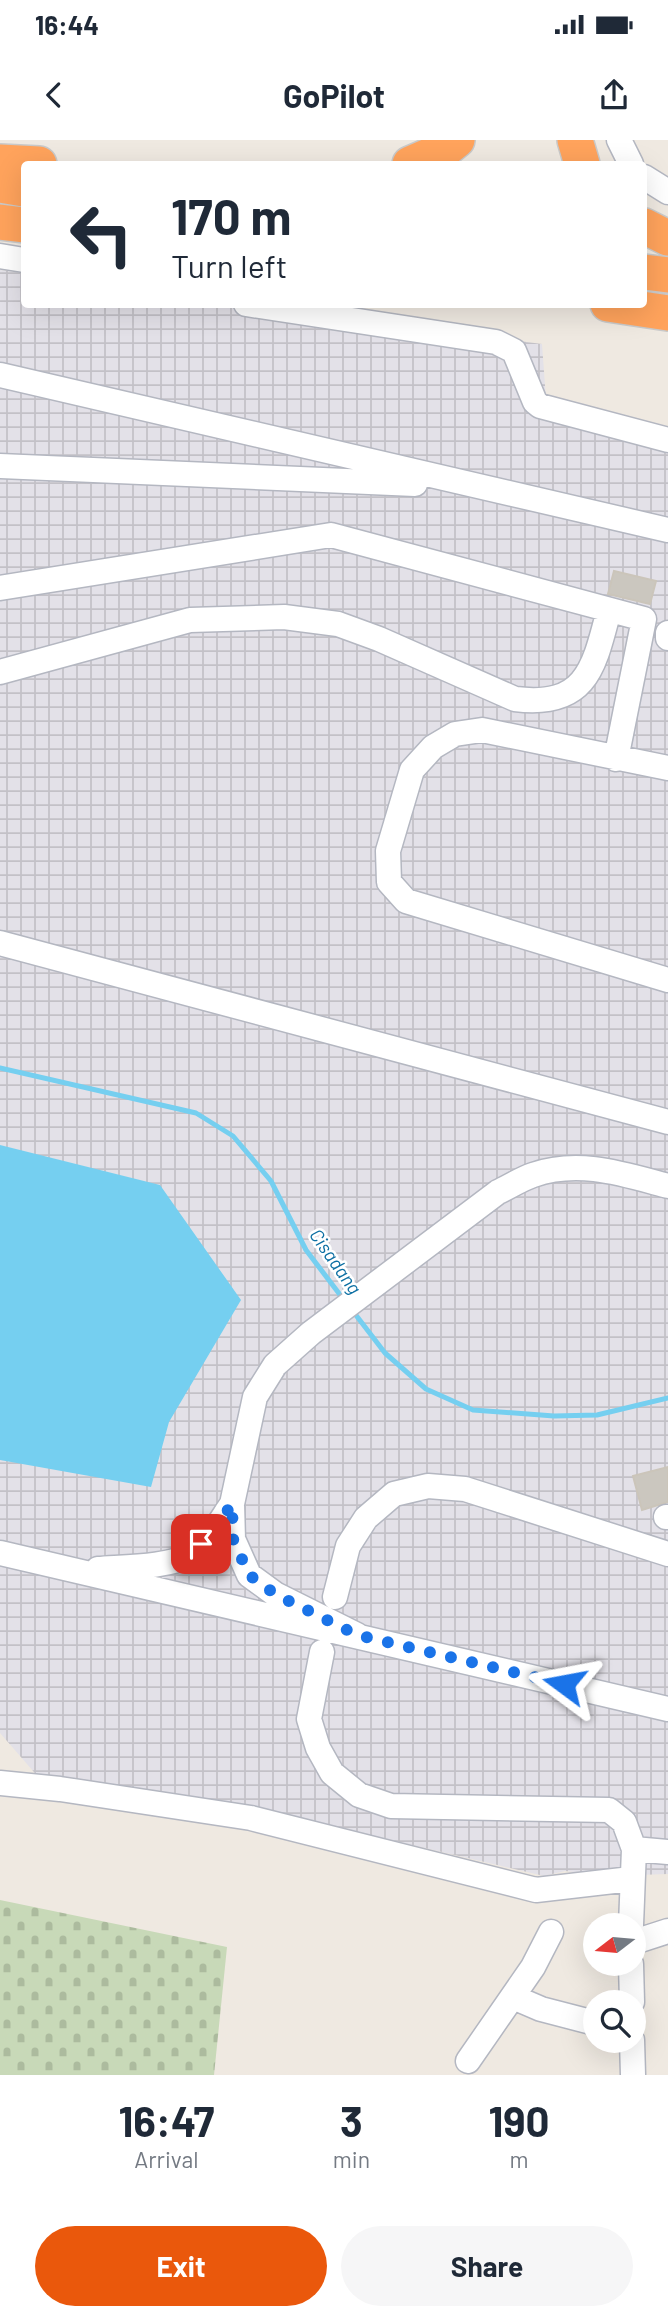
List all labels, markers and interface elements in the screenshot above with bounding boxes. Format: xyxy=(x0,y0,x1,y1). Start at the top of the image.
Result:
text: 16:44 xyxy=(35,9,99,40)
icon: back xyxy=(35,76,73,114)
text: GoPilot xyxy=(283,76,385,114)
icon: share xyxy=(595,76,633,114)
text: 170 m xyxy=(171,186,291,245)
icon: left xyxy=(56,189,147,280)
text: Turn left xyxy=(171,246,288,284)
water label: Cisadang xyxy=(305,1224,367,1298)
pin xyxy=(171,1514,231,1574)
icon: arrive xyxy=(182,1525,220,1563)
position arrow xyxy=(527,1647,601,1721)
north arrow xyxy=(583,1913,646,1976)
map controls xyxy=(583,1913,646,2053)
button: search xyxy=(583,1990,646,2053)
text: 16:47 xyxy=(118,2095,214,2145)
text: 3 xyxy=(340,2095,363,2145)
text: 190 xyxy=(488,2095,550,2145)
text: Arrival xyxy=(134,2145,199,2173)
text: min xyxy=(333,2145,370,2173)
text: m xyxy=(510,2145,529,2173)
button: Exit xyxy=(35,2226,327,2306)
button: Share xyxy=(341,2226,633,2306)

